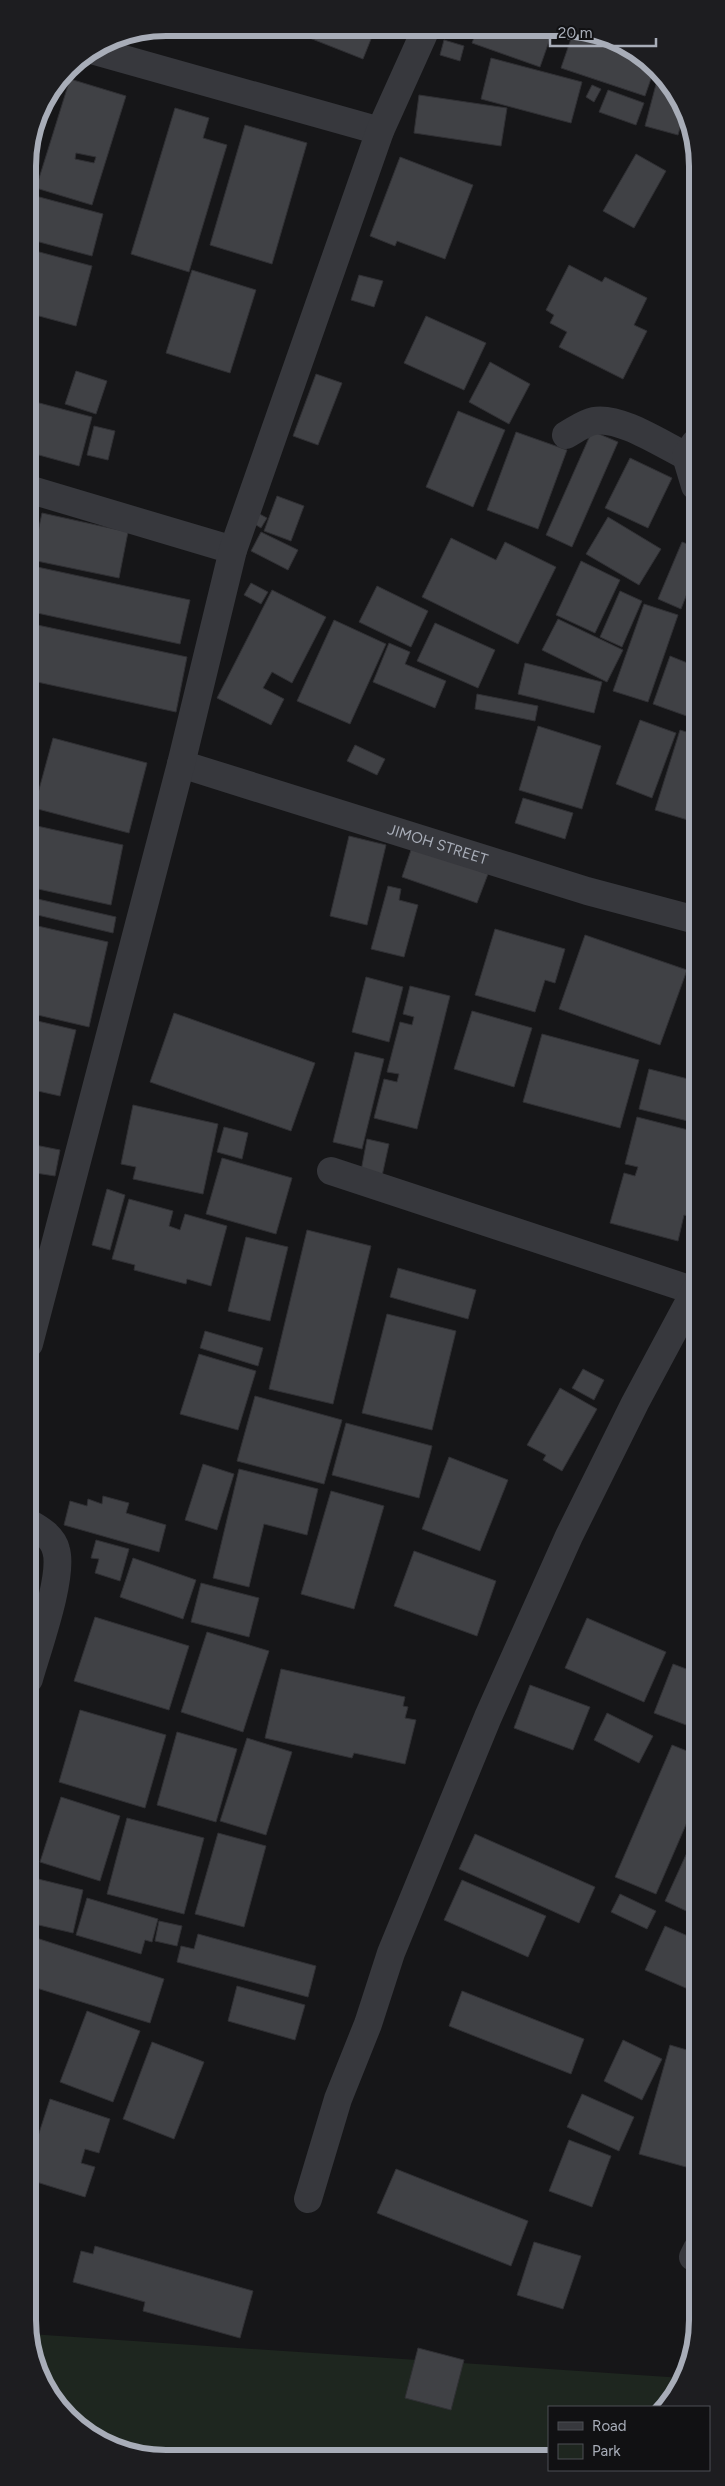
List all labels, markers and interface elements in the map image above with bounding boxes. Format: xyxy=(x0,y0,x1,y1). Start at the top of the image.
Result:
scale bar xyxy=(550,15,656,47)
text: 20 m xyxy=(558,24,592,42)
street label: JIMOH STREET xyxy=(385,820,491,869)
legend xyxy=(548,2406,710,2471)
text: Road xyxy=(592,2417,627,2435)
text: Park xyxy=(592,2442,621,2460)

